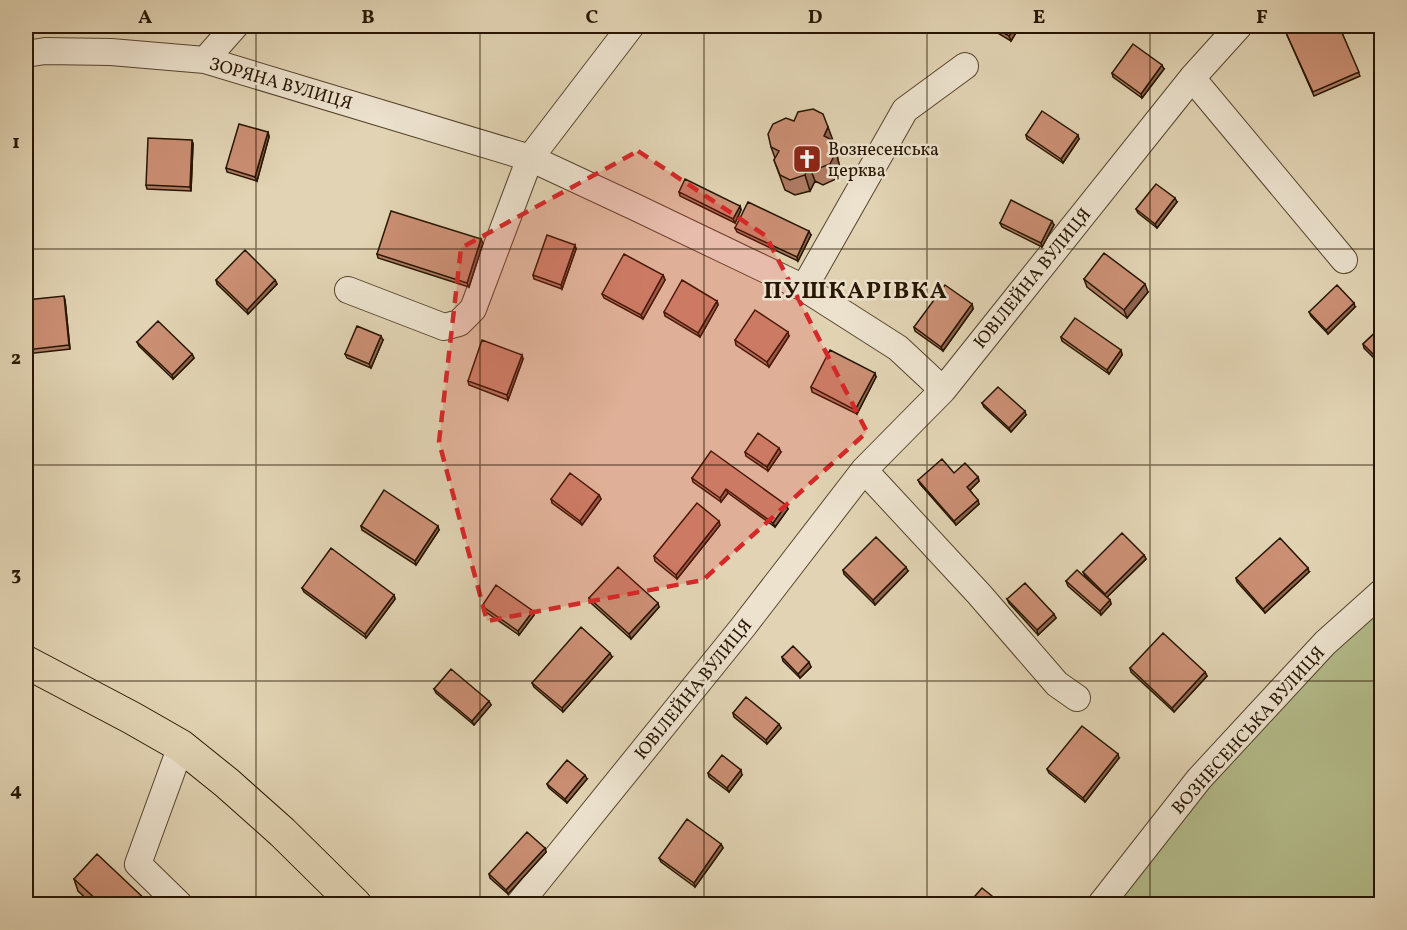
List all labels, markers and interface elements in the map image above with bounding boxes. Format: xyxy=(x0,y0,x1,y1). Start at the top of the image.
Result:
text: A xyxy=(138,4,152,32)
text: B xyxy=(361,4,375,32)
text: C xyxy=(586,4,599,32)
text: D xyxy=(808,4,822,32)
text: E xyxy=(1033,4,1045,32)
text: F xyxy=(1256,4,1268,32)
street label: ЗОРЯНА ВУЛИЦЯ xyxy=(206,52,355,117)
text: 1 xyxy=(12,129,20,157)
place label: Вознесенська церква xyxy=(828,138,939,184)
church icon: Вознесенська церква xyxy=(791,143,823,175)
street label: ЮВІЛЕЙНА ВУЛИЦЯ xyxy=(969,203,1098,355)
district label: ПУШКАРІВКА xyxy=(764,275,948,309)
text: 2 xyxy=(11,345,21,373)
text: 3 xyxy=(11,561,21,589)
street label: ЮВІЛЕЙНА ВУЛИЦЯ xyxy=(630,614,759,766)
street label: ВОЗНЕСЕНСЬКА ВУЛИЦЯ xyxy=(1167,641,1332,821)
text: 4 xyxy=(10,777,22,805)

